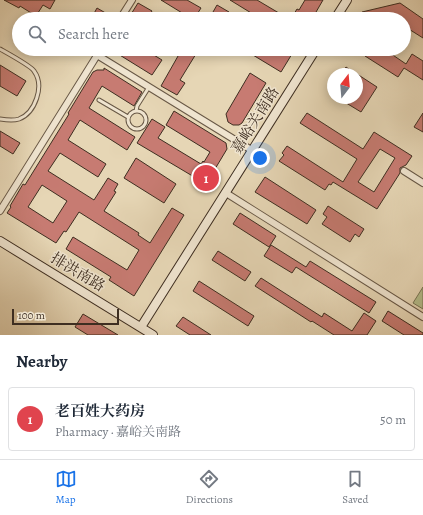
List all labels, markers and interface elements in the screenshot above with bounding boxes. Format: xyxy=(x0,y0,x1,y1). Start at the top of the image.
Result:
search box xyxy=(12,12,411,56)
icon: search xyxy=(26,23,48,45)
text: Search here xyxy=(58,24,129,44)
north arrow xyxy=(327,68,363,104)
street label: 嘉峪关南路 xyxy=(227,83,283,157)
your location xyxy=(250,148,270,168)
pin: 1 xyxy=(193,163,219,193)
street label: 排洪南路 xyxy=(47,248,109,296)
scale bar xyxy=(12,307,119,326)
text: 100 m xyxy=(18,308,45,323)
text: Nearby xyxy=(16,350,67,373)
text: 老百姓大药房 xyxy=(55,401,145,421)
text: 1 xyxy=(28,411,32,428)
text: 50 m xyxy=(380,411,406,428)
text: Pharmacy · 嘉峪关南路 xyxy=(55,423,181,440)
tab: Map xyxy=(55,468,77,507)
tab: Directions xyxy=(186,468,233,507)
tab: Saved xyxy=(342,468,368,507)

